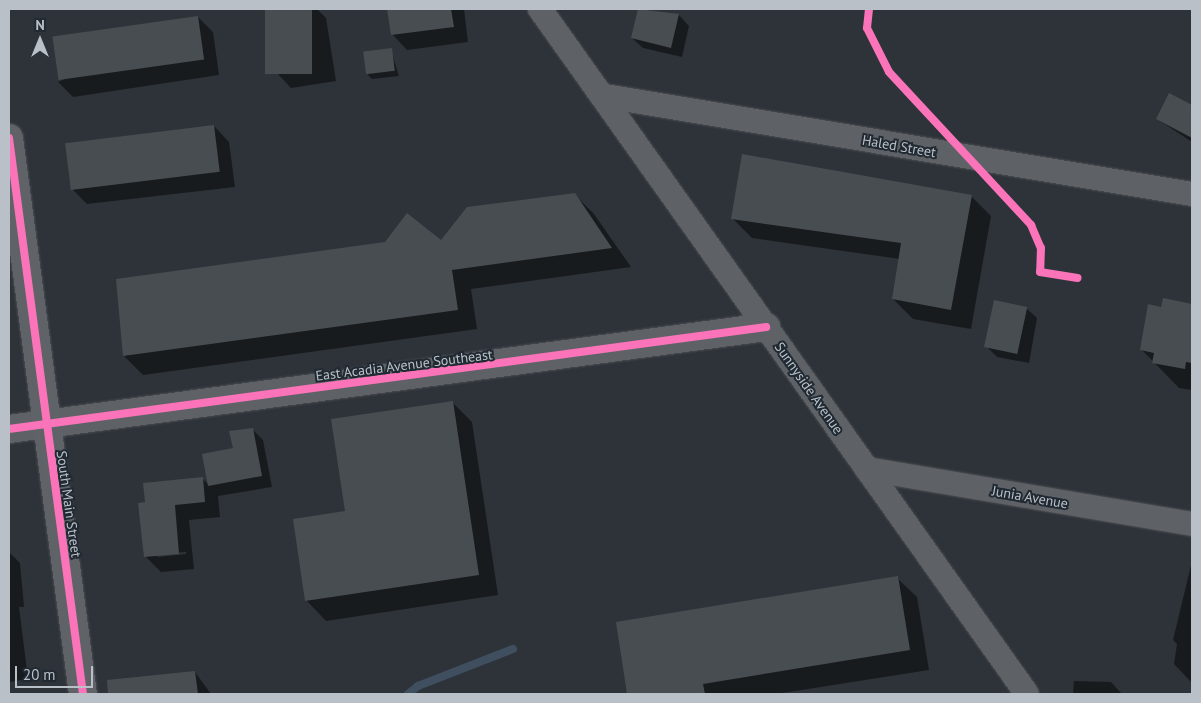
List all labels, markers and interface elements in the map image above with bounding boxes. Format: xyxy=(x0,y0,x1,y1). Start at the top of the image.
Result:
north arrow xyxy=(15,15,65,65)
text: N xyxy=(35,16,45,34)
street label: Haled Street xyxy=(861,131,937,161)
street label: Sunnyside Avenue xyxy=(771,339,847,437)
street label: East Acadia Avenue Southeast xyxy=(314,346,494,384)
street label: South Main Street xyxy=(53,450,85,558)
street label: Junia Avenue xyxy=(990,482,1070,512)
scale bar xyxy=(18,656,95,688)
text: 20 m xyxy=(23,665,56,684)

